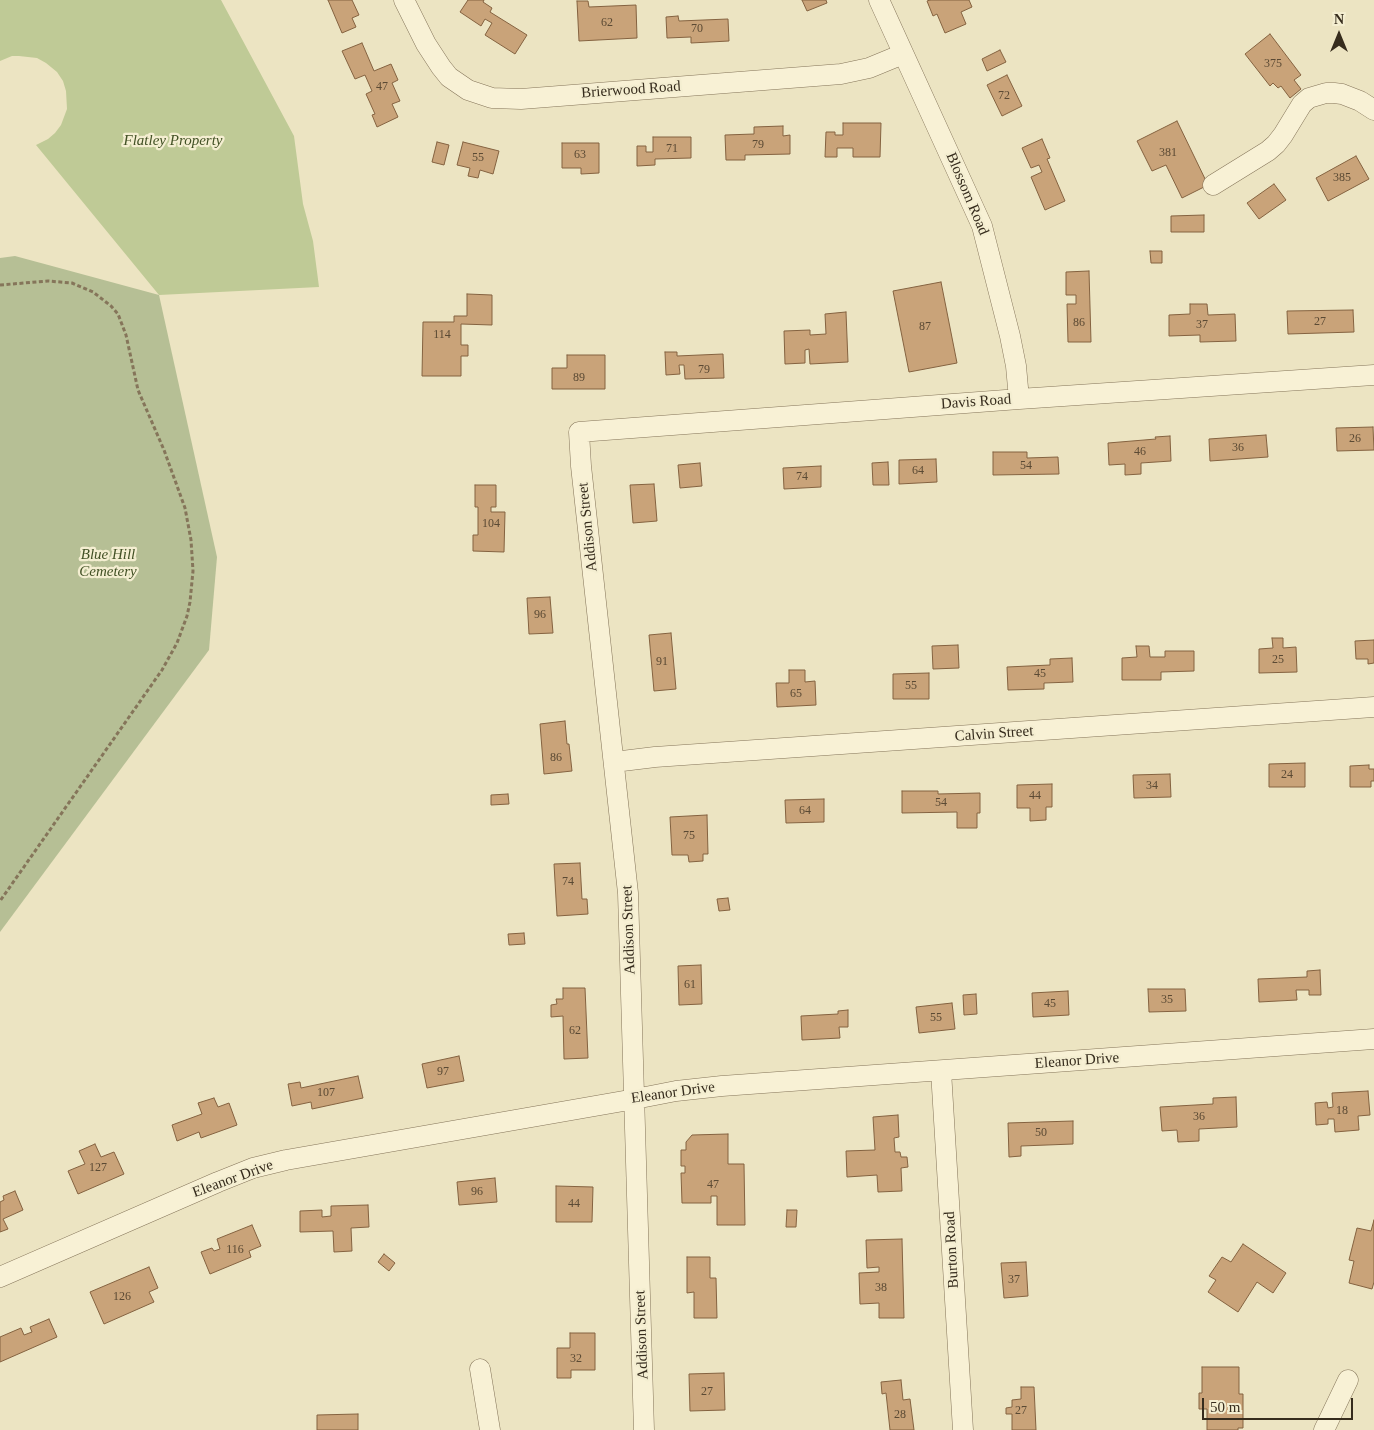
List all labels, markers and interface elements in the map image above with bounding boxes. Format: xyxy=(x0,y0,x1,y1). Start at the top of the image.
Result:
north arrow xyxy=(1314,10,1364,60)
text: N xyxy=(1334,12,1344,27)
house number: 62 xyxy=(601,16,613,30)
house number: 70 xyxy=(691,22,703,36)
house number: 375 xyxy=(1264,57,1282,71)
street label: Brierwood Road xyxy=(581,78,681,102)
house number: 47 xyxy=(376,80,388,94)
house number: 72 xyxy=(998,89,1010,103)
park label: Flatley Property xyxy=(124,132,222,150)
house number: 79 xyxy=(752,138,764,152)
house number: 71 xyxy=(666,142,678,156)
house number: 381 xyxy=(1159,146,1177,160)
house number: 63 xyxy=(574,148,586,162)
street label: Blossom Road xyxy=(942,150,992,238)
house number: 55 xyxy=(472,151,484,165)
house number: 385 xyxy=(1333,171,1351,185)
house number: 27 xyxy=(1314,315,1326,329)
house number: 86 xyxy=(1073,316,1085,330)
house number: 37 xyxy=(1196,318,1208,332)
house number: 87 xyxy=(919,320,931,334)
house number: 114 xyxy=(433,328,451,342)
house number: 79 xyxy=(698,363,710,377)
house number: 89 xyxy=(573,371,585,385)
street label: Davis Road xyxy=(940,391,1012,413)
house number: 26 xyxy=(1349,432,1361,446)
house number: 36 xyxy=(1232,441,1244,455)
house number: 46 xyxy=(1134,445,1146,459)
house number: 54 xyxy=(1020,459,1032,473)
house number: 64 xyxy=(912,464,924,478)
house number: 74 xyxy=(796,470,808,484)
street label: Addison Street xyxy=(574,482,602,572)
house number: 104 xyxy=(482,517,500,531)
park label: Blue Hill Cemetery xyxy=(79,546,137,581)
house number: 96 xyxy=(534,608,546,622)
house number: 25 xyxy=(1272,653,1284,667)
house number: 91 xyxy=(656,655,668,669)
house number: 45 xyxy=(1034,667,1046,681)
house number: 55 xyxy=(905,679,917,693)
house number: 65 xyxy=(790,687,802,701)
street label: Calvin Street xyxy=(954,722,1034,746)
house number: 86 xyxy=(550,751,562,765)
house number: 24 xyxy=(1281,768,1293,782)
house number: 34 xyxy=(1146,779,1158,793)
house number: 44 xyxy=(1029,789,1041,803)
house number: 54 xyxy=(935,796,947,810)
house number: 64 xyxy=(799,804,811,818)
house number: 75 xyxy=(683,829,695,843)
house number: 74 xyxy=(562,875,574,889)
street label: Addison Street xyxy=(618,885,640,975)
house number: 61 xyxy=(684,978,696,992)
house number: 35 xyxy=(1161,993,1173,1007)
house number: 45 xyxy=(1044,997,1056,1011)
house number: 55 xyxy=(930,1011,942,1025)
house number: 62 xyxy=(569,1024,581,1038)
street label: Eleanor Drive xyxy=(1034,1049,1120,1073)
house number: 97 xyxy=(437,1065,449,1079)
street label: Eleanor Drive xyxy=(630,1078,716,1108)
house number: 107 xyxy=(317,1086,335,1100)
house number: 18 xyxy=(1336,1104,1348,1118)
house number: 36 xyxy=(1193,1110,1205,1124)
house number: 50 xyxy=(1035,1126,1047,1140)
street label: Eleanor Drive xyxy=(190,1156,276,1202)
house number: 127 xyxy=(89,1161,107,1175)
house number: 47 xyxy=(707,1178,719,1192)
house number: 96 xyxy=(471,1185,483,1199)
house number: 44 xyxy=(568,1197,580,1211)
street label: Burton Road xyxy=(941,1211,963,1289)
house number: 116 xyxy=(226,1243,244,1257)
house number: 37 xyxy=(1008,1273,1020,1287)
house number: 38 xyxy=(875,1281,887,1295)
house number: 126 xyxy=(113,1290,131,1304)
street label: Addison Street xyxy=(631,1290,653,1380)
house number: 32 xyxy=(570,1352,582,1366)
house number: 27 xyxy=(701,1385,713,1399)
scale bar xyxy=(1204,1388,1355,1420)
text: 50 m xyxy=(1210,1399,1240,1415)
house number: 27 xyxy=(1015,1404,1027,1418)
house number: 28 xyxy=(894,1408,906,1422)

